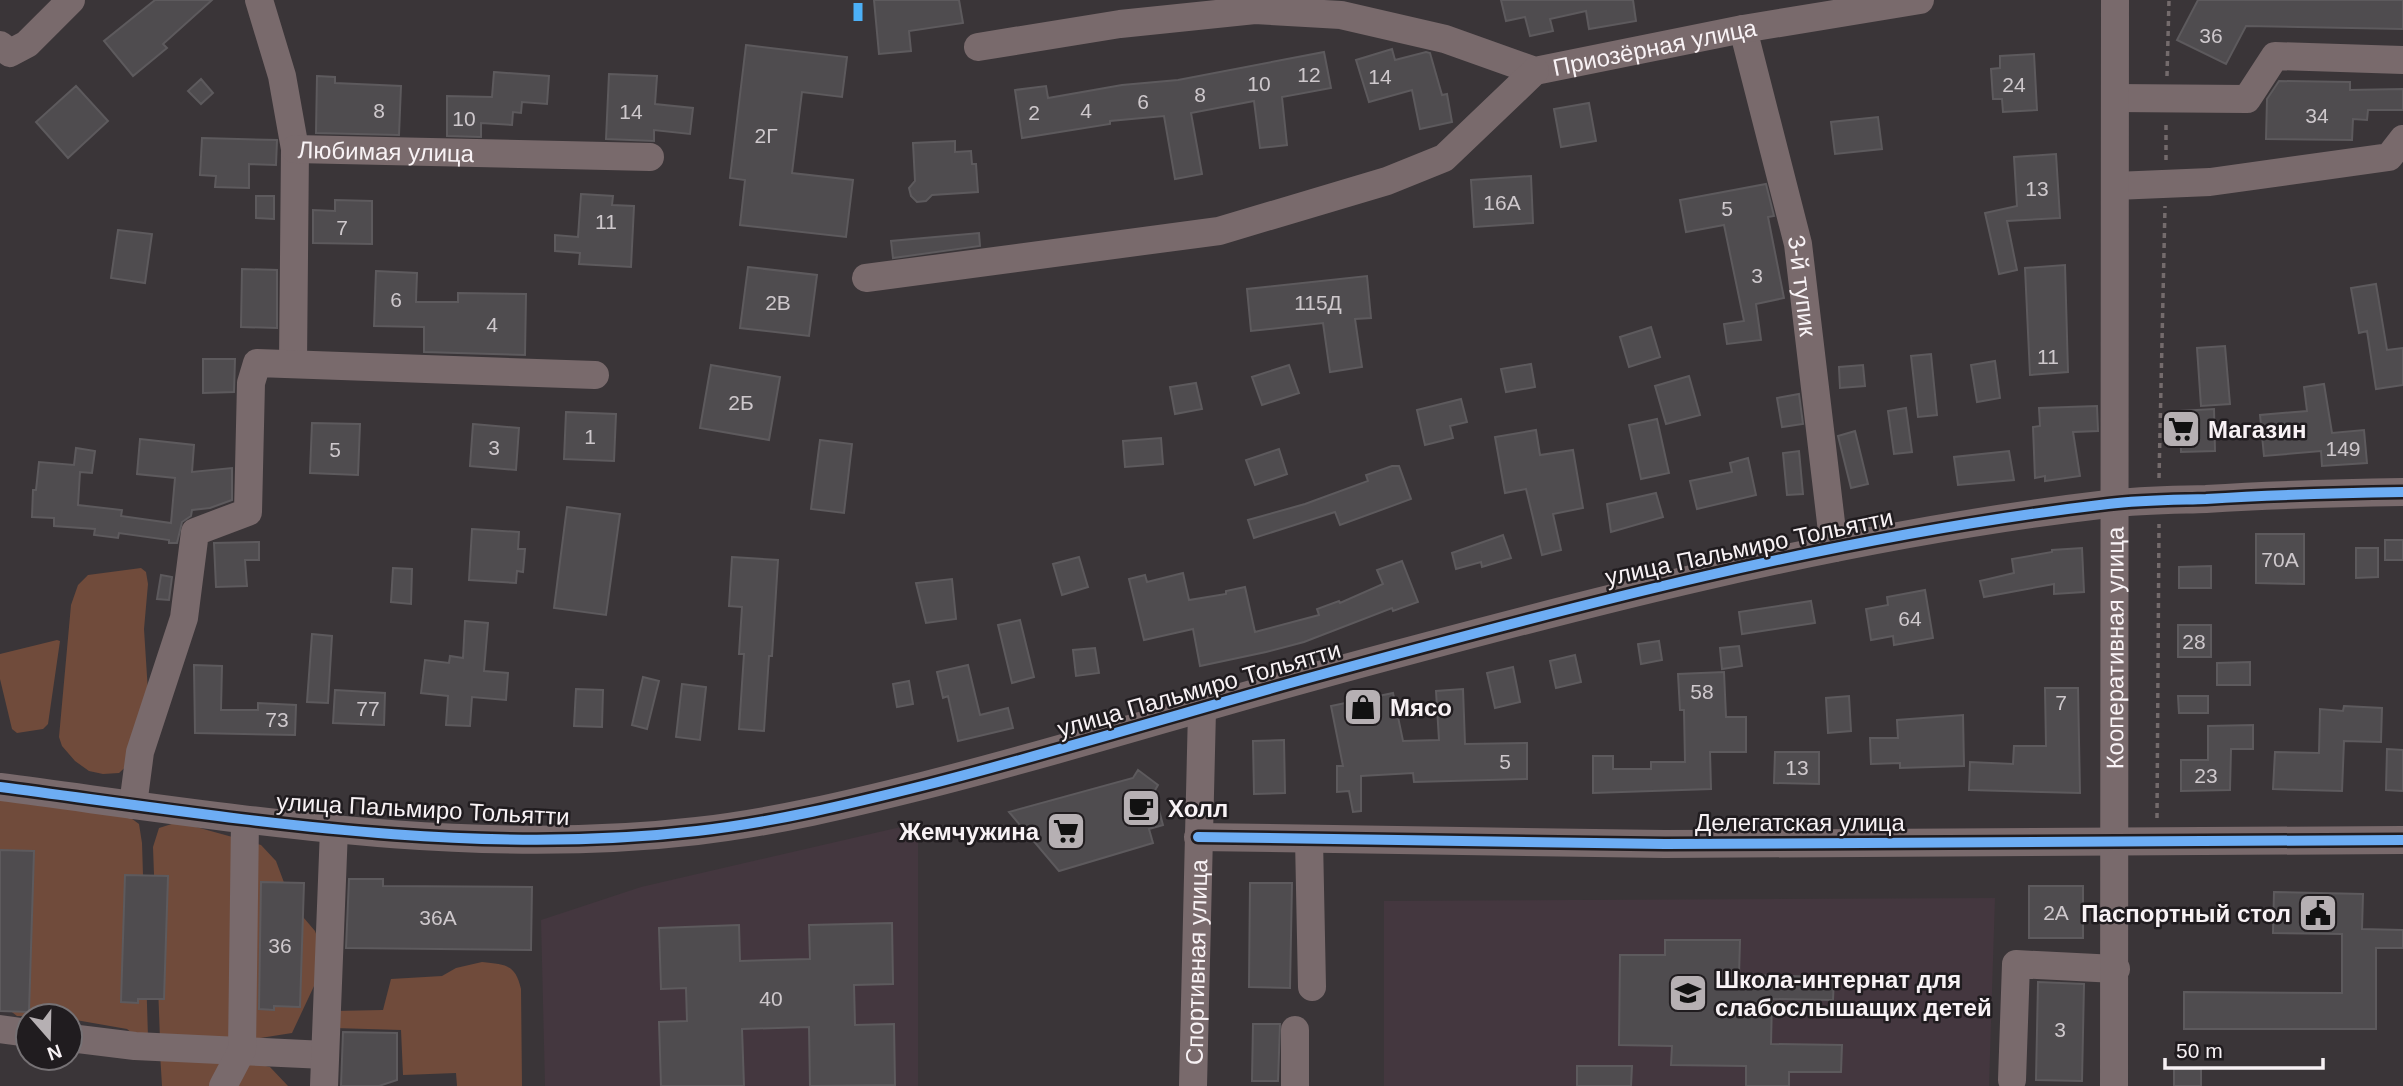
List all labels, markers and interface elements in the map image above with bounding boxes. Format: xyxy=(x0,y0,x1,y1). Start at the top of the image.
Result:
street label: Приозёрная улица xyxy=(1550,13,1759,81)
house number: 36 xyxy=(2199,24,2223,47)
house number: 12 xyxy=(1297,63,1321,86)
house number: 14 xyxy=(1368,65,1392,88)
house number: 10 xyxy=(1247,72,1271,95)
house number: 24 xyxy=(2002,73,2026,96)
house number: 8 xyxy=(1194,83,1206,106)
house number: 6 xyxy=(1137,90,1149,113)
house number: 8 xyxy=(373,99,385,122)
house number: 4 xyxy=(1080,99,1092,122)
house number: 14 xyxy=(619,100,643,123)
house number: 2 xyxy=(1028,101,1040,124)
house number: 34 xyxy=(2305,104,2329,127)
house number: 10 xyxy=(452,107,476,130)
house number: 2Г xyxy=(754,124,778,147)
street label: Любимая улица xyxy=(297,136,475,167)
house number: 13 xyxy=(2025,177,2049,200)
house number: 16А xyxy=(1483,191,1521,214)
house number: 5 xyxy=(1721,197,1733,220)
house number: 11 xyxy=(595,210,617,233)
house number: 7 xyxy=(336,216,348,239)
street label: 3-й тупик xyxy=(1783,232,1822,338)
house number: 3 xyxy=(1751,264,1763,287)
house number: 6 xyxy=(390,288,402,311)
house number: 2В xyxy=(765,291,791,314)
house number: 115Д xyxy=(1294,291,1342,314)
house number: 4 xyxy=(486,313,498,336)
house number: 11 xyxy=(2037,345,2059,368)
house number: 2Б xyxy=(728,391,754,414)
supermarket icon: Магазин xyxy=(2160,408,2202,450)
place label: Магазин xyxy=(2208,416,2306,443)
house number: 1 xyxy=(584,425,596,448)
house number: 3 xyxy=(488,436,500,459)
house number: 149 xyxy=(2325,437,2361,460)
house number: 5 xyxy=(329,438,341,461)
street label: улица Пальмиро Тольятти xyxy=(1603,503,1895,591)
street label: Кооперативная улица xyxy=(2101,526,2128,769)
house number: 70А xyxy=(2261,548,2299,571)
house number: 64 xyxy=(1898,607,1922,630)
house number: 28 xyxy=(2182,630,2206,653)
street label: улица Пальмиро Тольятти xyxy=(1054,636,1344,742)
house number: 58 xyxy=(1690,680,1714,703)
shop icon: Мясо xyxy=(1342,686,1384,728)
house number: 7 xyxy=(2055,691,2067,714)
place label: Мясо xyxy=(1390,694,1452,721)
house number: 77 xyxy=(356,697,380,720)
house number: 73 xyxy=(265,708,289,731)
house number: 5 xyxy=(1499,750,1511,773)
house number: 13 xyxy=(1785,756,1809,779)
house number: 23 xyxy=(2194,764,2218,787)
cafe icon: Холл xyxy=(1120,787,1162,829)
street label: улица Пальмиро Тольятти xyxy=(276,788,570,830)
place label: Холл xyxy=(1168,795,1228,822)
street label: Делегатская улица xyxy=(1695,809,1906,836)
supermarket icon: Жемчужина xyxy=(1045,810,1087,852)
place label: Жемчужина xyxy=(898,818,1040,845)
street label: Спортивная улица xyxy=(1180,858,1212,1065)
public building icon: Паспортный стол xyxy=(2297,892,2339,934)
place label: Паспортный стол xyxy=(2081,900,2291,927)
house number: 2А xyxy=(2043,901,2069,924)
house number: 36А xyxy=(419,906,457,929)
house number: 36 xyxy=(268,934,292,957)
place label: Школа-интернат для слабослышащих детей xyxy=(1715,966,1992,1021)
school or university icon: Школа-интернат для слабослышащих детей xyxy=(1667,972,1709,1014)
house number: 40 xyxy=(759,987,783,1010)
north arrow xyxy=(14,1002,84,1072)
house number: 3 xyxy=(2054,1018,2066,1041)
scale bar xyxy=(2165,1026,2322,1070)
text: 50 m xyxy=(2176,1039,2223,1062)
text: N xyxy=(45,1040,65,1065)

